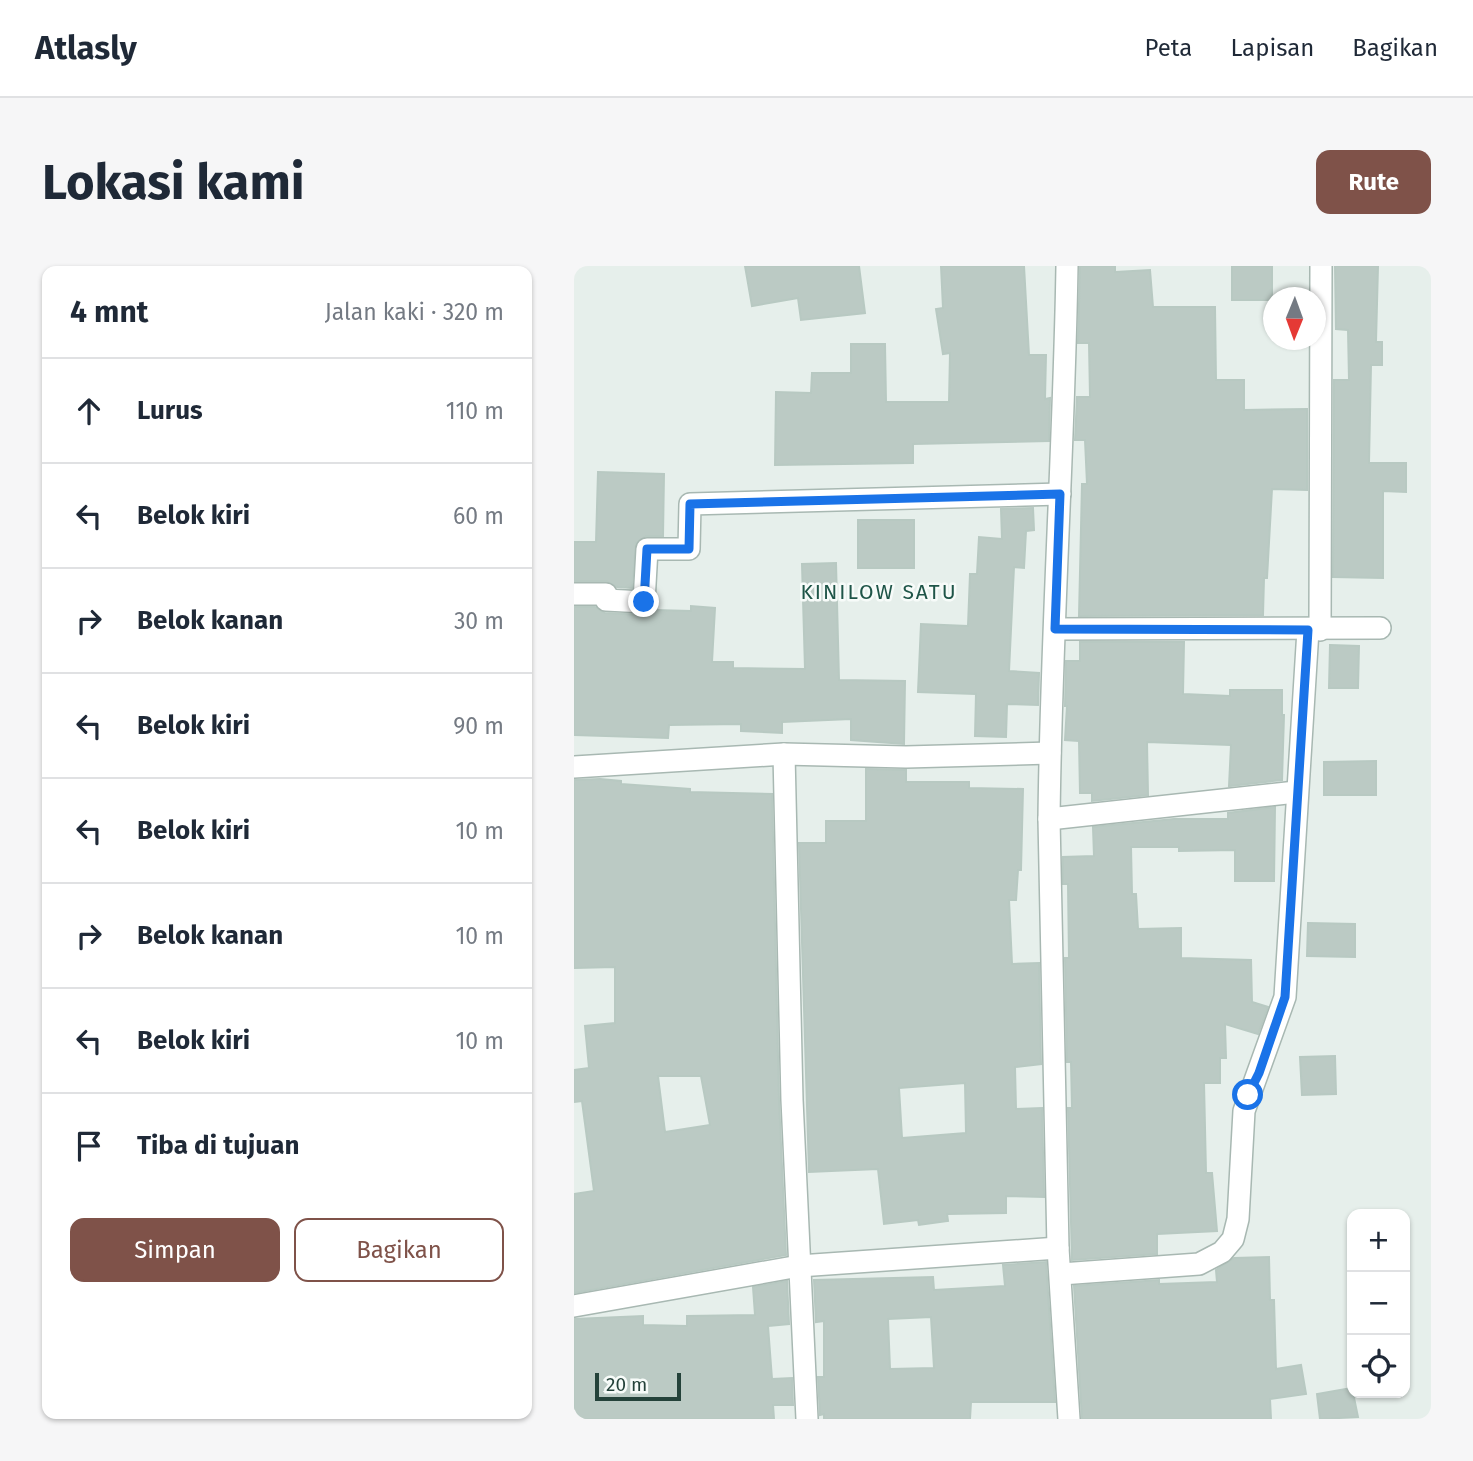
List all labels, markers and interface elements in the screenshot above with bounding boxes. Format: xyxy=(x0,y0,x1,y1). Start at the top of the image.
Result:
text: Atlasly xyxy=(35,28,137,68)
text: Peta xyxy=(1145,34,1192,62)
text: Lapisan xyxy=(1230,34,1314,62)
text: Bagikan xyxy=(1352,34,1438,62)
button: Rute xyxy=(1316,150,1431,214)
text: Lokasi kami xyxy=(42,153,305,212)
north arrow xyxy=(1263,287,1326,350)
text: 4 mnt xyxy=(70,294,148,330)
text: Jalan kaki · 320 m xyxy=(325,298,504,326)
icon: ahead xyxy=(70,392,108,430)
text: Lurus xyxy=(137,395,203,426)
text: 110 m xyxy=(446,397,504,425)
icon: left xyxy=(70,497,108,535)
text: Belok kiri xyxy=(137,500,250,531)
text: 60 m xyxy=(453,502,504,530)
district label: KINILOW SATU xyxy=(800,579,958,605)
route end xyxy=(628,586,659,617)
icon: right xyxy=(70,602,108,640)
text: Belok kanan xyxy=(137,605,283,636)
text: 30 m xyxy=(454,607,504,635)
icon: left xyxy=(70,707,108,745)
text: Belok kiri xyxy=(137,710,250,741)
text: 90 m xyxy=(453,712,504,740)
icon: left xyxy=(70,812,108,850)
text: Belok kiri xyxy=(137,815,250,846)
text: 10 m xyxy=(455,817,504,845)
icon: right xyxy=(70,917,108,955)
text: Belok kanan xyxy=(137,920,283,951)
text: 10 m xyxy=(455,922,504,950)
icon: left xyxy=(70,1022,108,1060)
text: Belok kiri xyxy=(137,1025,250,1056)
text: 10 m xyxy=(455,1027,504,1055)
route start xyxy=(1232,1079,1263,1110)
icon: arrive xyxy=(70,1127,108,1165)
text: Tiba di tujuan xyxy=(137,1130,299,1161)
map controls xyxy=(1347,1209,1410,1398)
button: + xyxy=(1347,1209,1410,1272)
button: Simpan xyxy=(70,1218,280,1282)
button: Bagikan xyxy=(294,1218,504,1282)
button: − xyxy=(1347,1272,1410,1335)
button: locate xyxy=(1347,1335,1410,1398)
scale bar xyxy=(595,1370,681,1402)
text: 20 m xyxy=(606,1373,647,1396)

